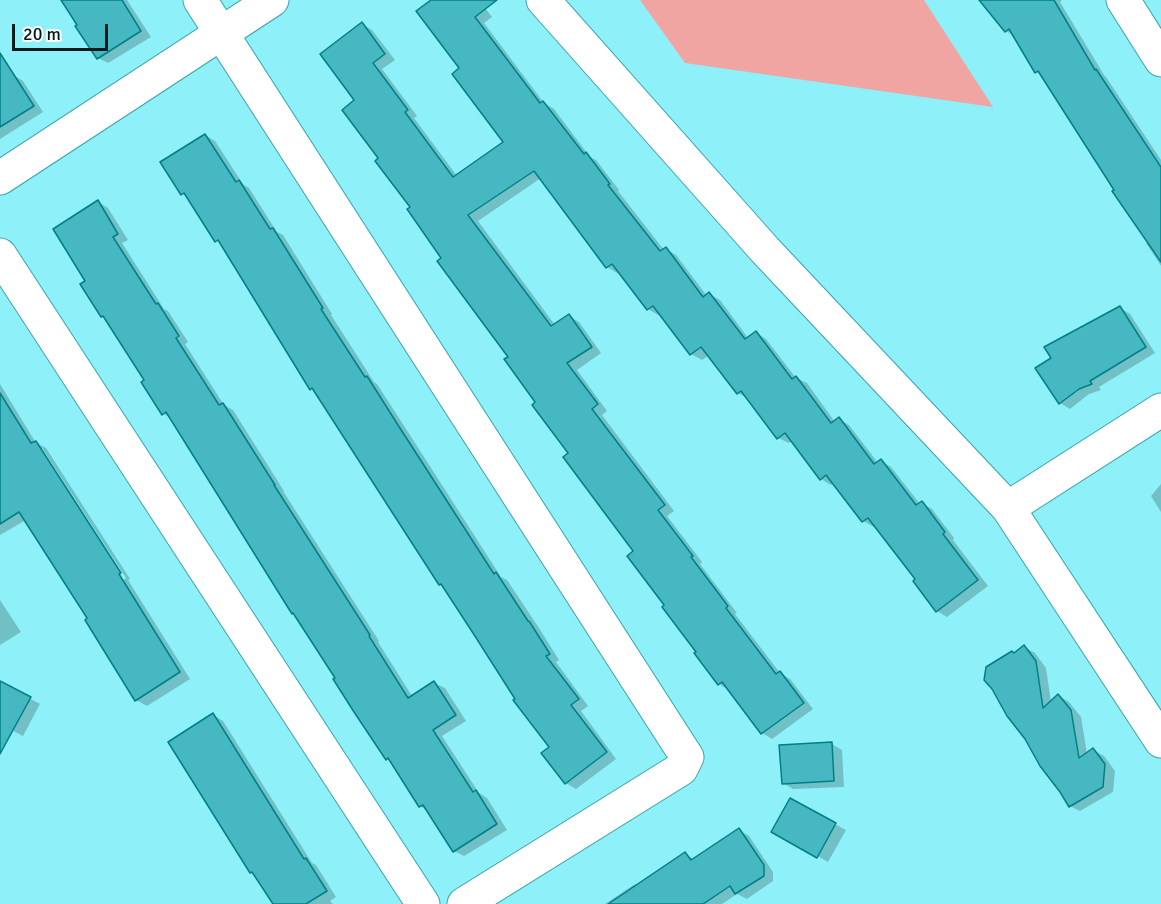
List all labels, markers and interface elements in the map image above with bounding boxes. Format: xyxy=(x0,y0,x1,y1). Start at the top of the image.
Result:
scale bar xyxy=(15,12,111,50)
text: 20 m xyxy=(23,23,61,45)

